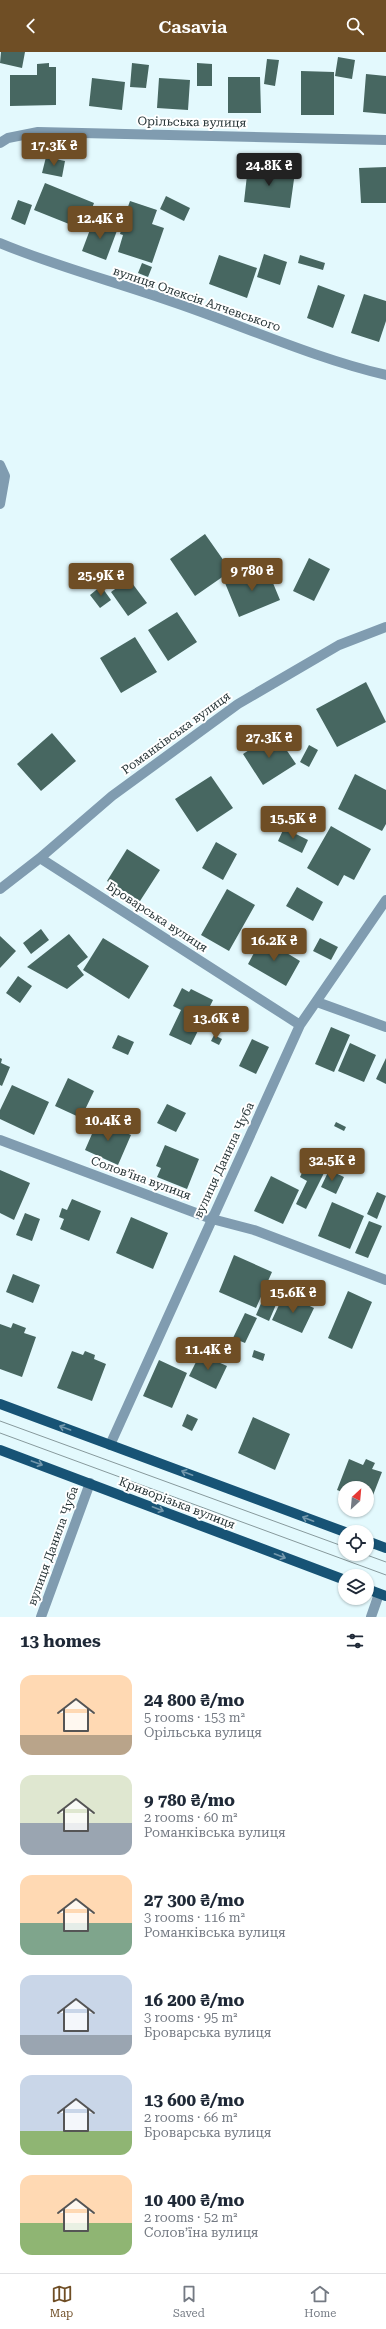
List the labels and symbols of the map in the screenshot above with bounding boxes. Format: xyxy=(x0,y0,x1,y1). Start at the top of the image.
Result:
street label: Орільська вулиця xyxy=(137,114,247,130)
pin: 17.3K ₴ xyxy=(17,133,91,167)
pin: 24.8K ₴ xyxy=(232,153,306,187)
pin: 12.4K ₴ xyxy=(63,206,137,240)
street label: вулиця Олексія Алчевського xyxy=(111,264,283,334)
pin: 9 780 ₴ xyxy=(215,558,289,592)
pin: 25.9K ₴ xyxy=(64,563,138,597)
street label: Романківська вулиця xyxy=(119,689,233,777)
pin: 27.3K ₴ xyxy=(232,725,306,759)
pin: 15.5K ₴ xyxy=(256,806,330,840)
street label: Броварська вулиця xyxy=(104,879,210,955)
pin: 16.2K ₴ xyxy=(237,928,311,962)
pin: 13.6K ₴ xyxy=(179,1006,253,1040)
street label: вулиця Данила Чуба xyxy=(191,1099,257,1220)
pin: 10.4K ₴ xyxy=(71,1108,145,1142)
pin: 32.5K ₴ xyxy=(295,1148,369,1182)
street label: Соловʼїна вулиця xyxy=(89,1153,193,1203)
pin: 15.6K ₴ xyxy=(256,1280,330,1314)
pin: 11.4K ₴ xyxy=(171,1337,245,1371)
one-way arrow xyxy=(59,1423,71,1431)
one-way arrow xyxy=(30,1460,42,1468)
one-way arrow xyxy=(181,1469,193,1477)
street label: Криворізька вулиця xyxy=(117,1474,237,1532)
north arrow xyxy=(338,1481,374,1517)
street label: вулиця Данила Чуба xyxy=(25,1484,81,1608)
one-way arrow xyxy=(152,1506,164,1514)
one-way arrow xyxy=(303,1514,315,1522)
one-way arrow xyxy=(273,1552,285,1560)

